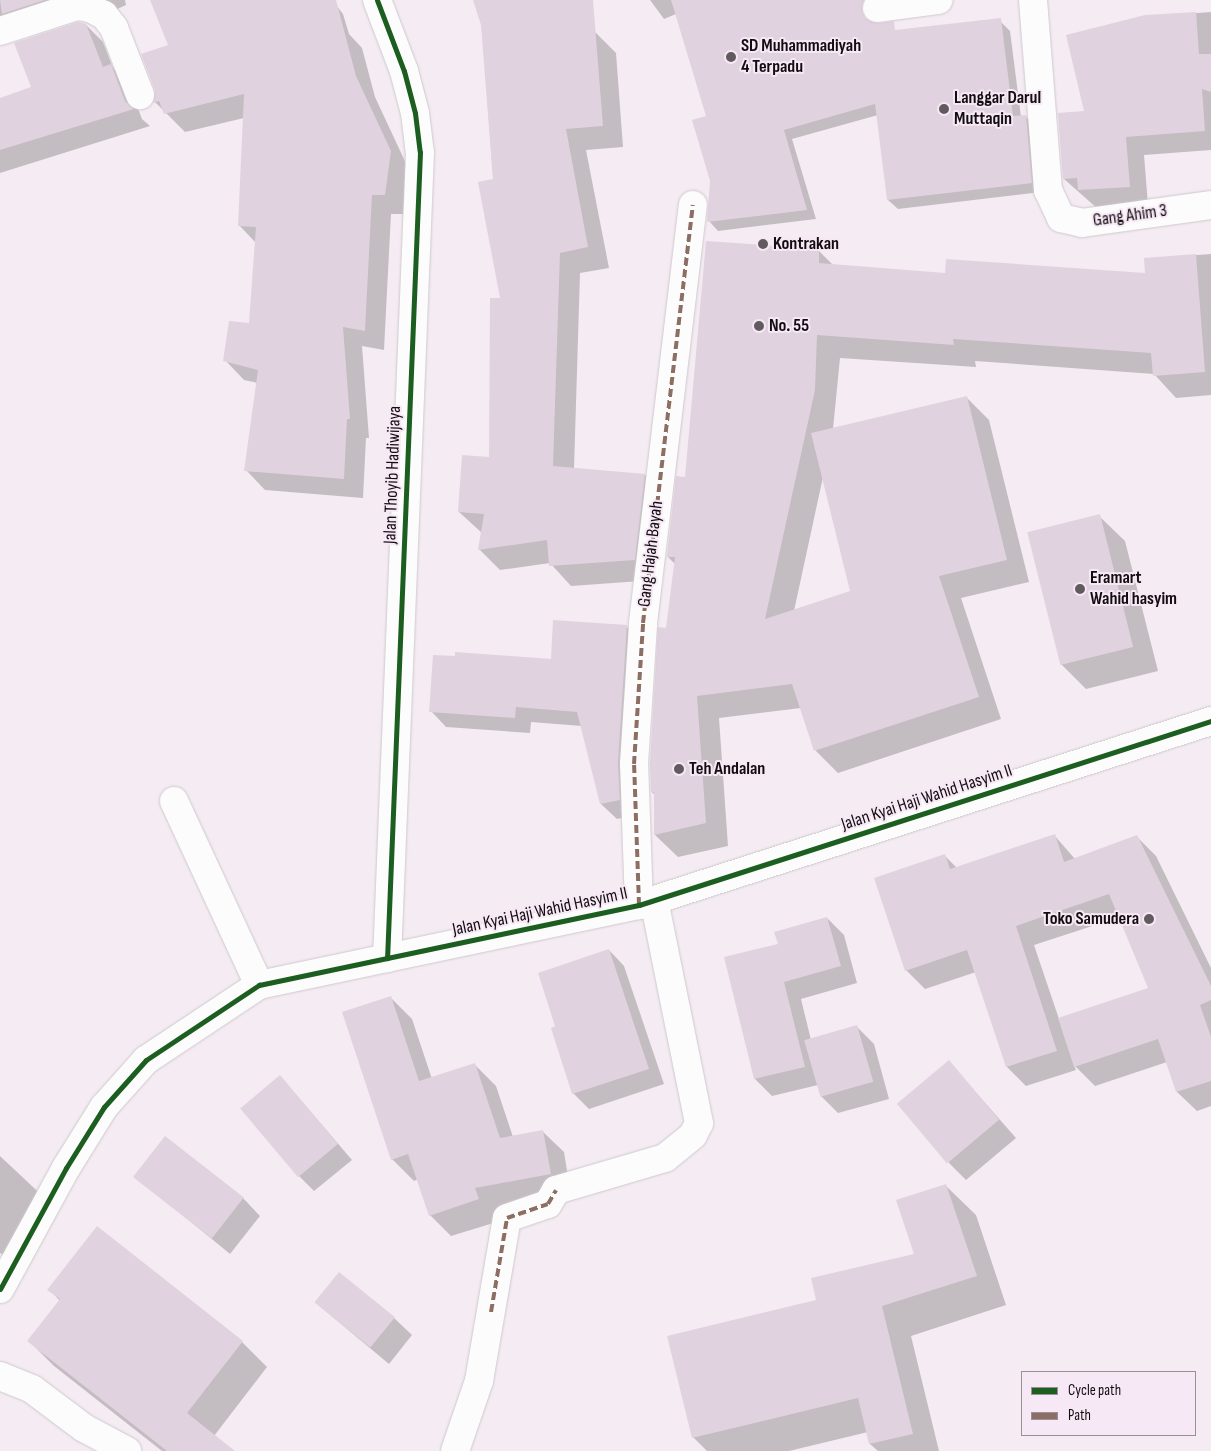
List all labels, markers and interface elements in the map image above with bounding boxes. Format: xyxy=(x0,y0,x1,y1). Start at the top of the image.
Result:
place label: SD Muhammadiyah 4 Terpadu xyxy=(741,36,861,78)
marker: SD Muhammadiyah 4 Terpadu xyxy=(725,51,737,63)
place label: Langgar Darul Muttaqin xyxy=(954,88,1041,130)
marker: Langgar Darul Muttaqin xyxy=(938,103,950,115)
street label: Gang Ahim 3 xyxy=(1092,200,1168,232)
place label: Kontrakan xyxy=(773,233,839,255)
marker: Kontrakan xyxy=(757,238,769,250)
place label: No. 55 xyxy=(769,315,809,337)
marker: No. 55 xyxy=(753,320,765,332)
street label: Jalan Thoyib Hadiwijaya xyxy=(380,406,406,544)
street label: Gang Hajah Bayah xyxy=(634,500,668,608)
place label: Eramart Wahid hasyim xyxy=(1090,568,1177,610)
marker: Eramart Wahid hasyim xyxy=(1074,583,1086,595)
place label: Teh Andalan xyxy=(689,758,765,780)
street label: Jalan Kyai Haji Wahid Hasyim II xyxy=(839,760,1015,836)
marker: Teh Andalan xyxy=(673,763,685,775)
street label: Jalan Kyai Haji Wahid Hasyim II xyxy=(450,883,630,941)
place label: Toko Samudera xyxy=(1043,908,1139,930)
marker: Toko Samudera xyxy=(1143,913,1155,925)
legend xyxy=(1021,1371,1196,1436)
text: Cycle path xyxy=(1068,1381,1121,1400)
text: Path xyxy=(1068,1406,1091,1425)

